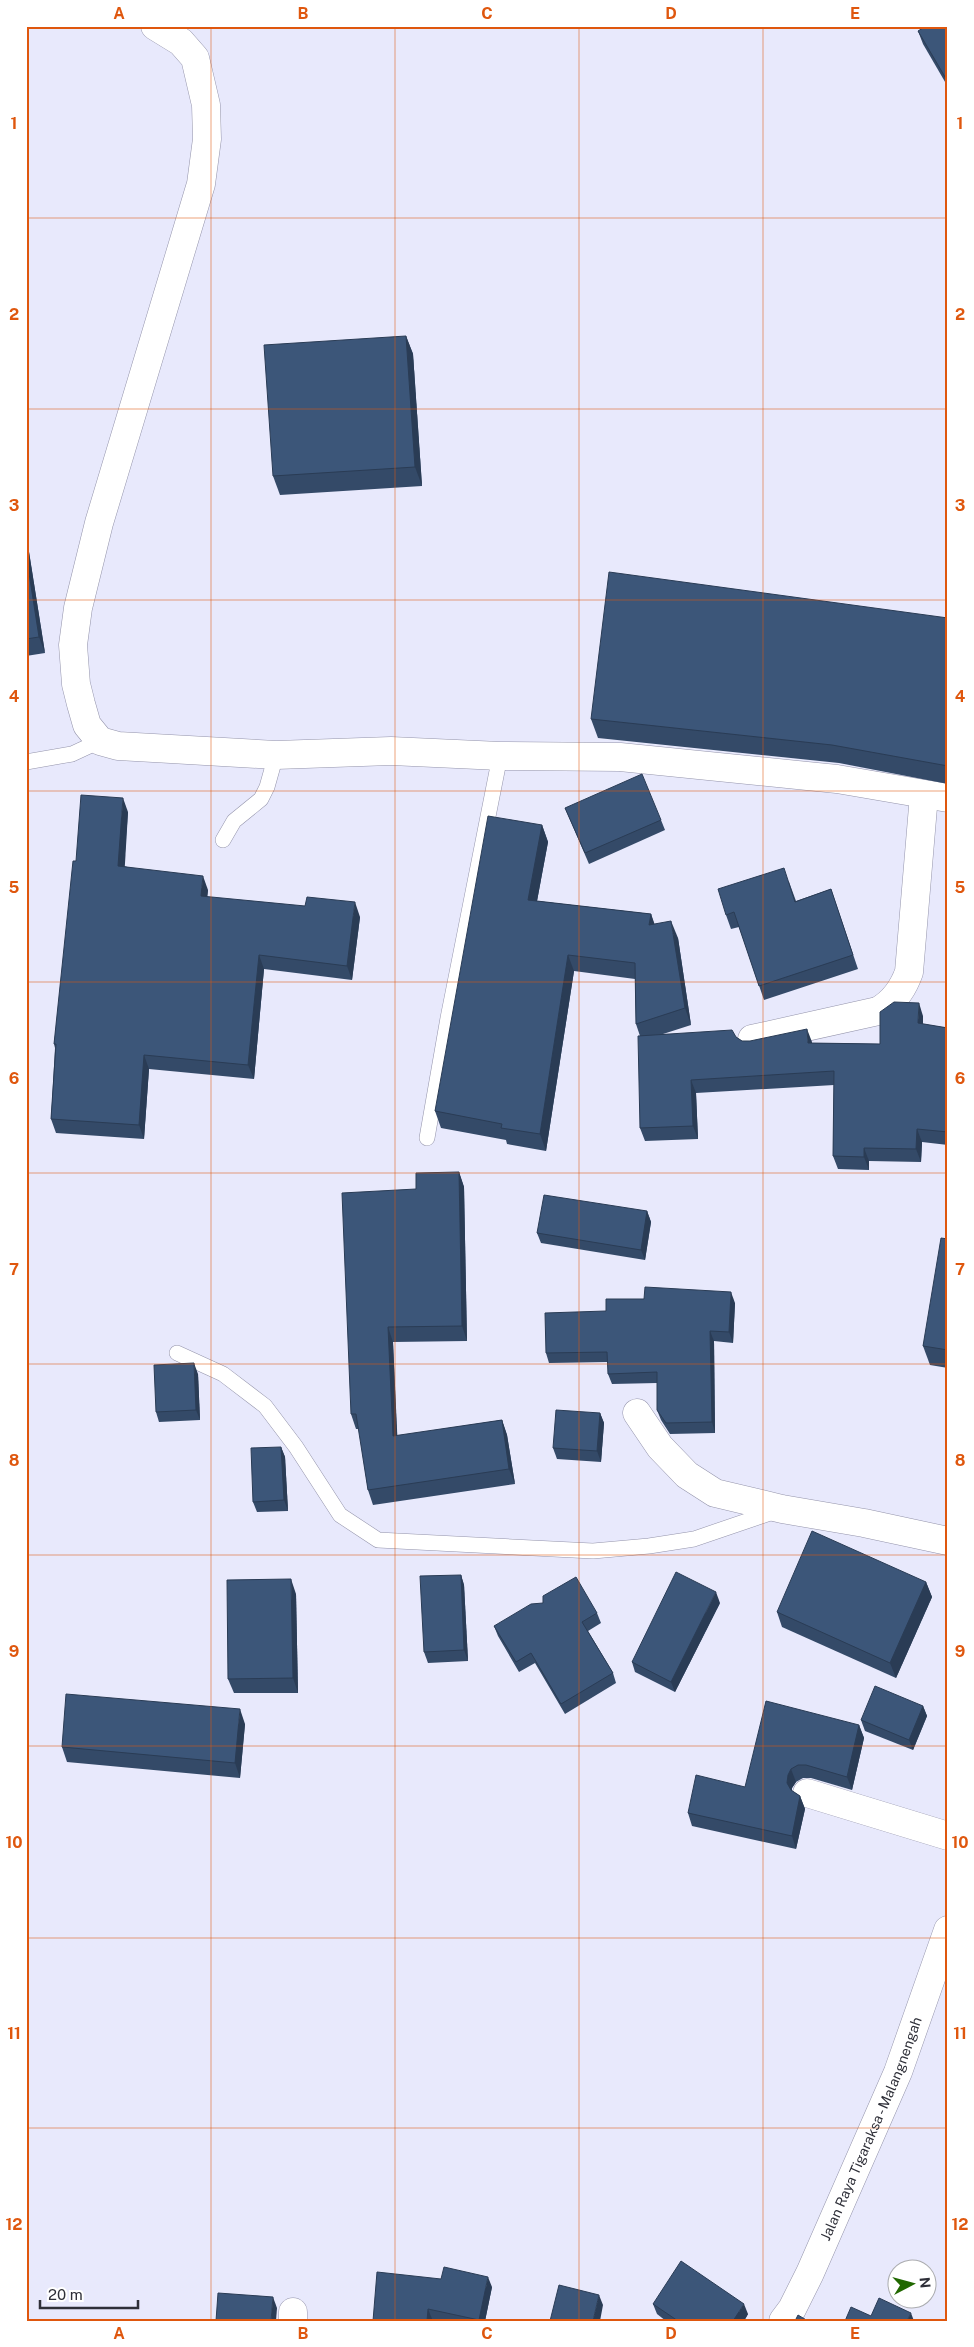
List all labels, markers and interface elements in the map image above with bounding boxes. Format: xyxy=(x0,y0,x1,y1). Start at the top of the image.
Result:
text: A xyxy=(113,4,125,23)
text: B xyxy=(298,4,309,23)
text: C xyxy=(481,4,493,23)
text: D xyxy=(665,4,677,23)
text: E xyxy=(850,4,860,23)
text: 1 xyxy=(11,114,17,133)
text: 1 xyxy=(957,114,963,133)
text: 2 xyxy=(9,305,19,324)
text: 2 xyxy=(955,305,965,324)
text: 3 xyxy=(9,496,19,515)
text: 3 xyxy=(955,496,965,515)
text: 4 xyxy=(9,687,20,706)
text: 4 xyxy=(955,687,966,706)
text: 5 xyxy=(9,878,20,897)
text: 5 xyxy=(955,878,966,897)
text: 6 xyxy=(9,1069,19,1088)
text: 6 xyxy=(955,1069,965,1088)
text: 7 xyxy=(9,1260,19,1279)
text: 7 xyxy=(955,1260,965,1279)
text: 8 xyxy=(9,1451,20,1470)
text: 8 xyxy=(955,1451,966,1470)
text: 9 xyxy=(9,1642,19,1661)
text: 9 xyxy=(955,1642,965,1661)
text: 10 xyxy=(5,1833,23,1852)
text: 10 xyxy=(951,1833,969,1852)
street label: Jalan Raya Tigaraksa - Malangnengah xyxy=(817,2015,925,2243)
text: 11 xyxy=(7,2024,21,2043)
text: 11 xyxy=(953,2024,967,2043)
text: 12 xyxy=(5,2215,23,2234)
text: 12 xyxy=(951,2215,969,2234)
north arrow xyxy=(886,2260,936,2310)
text: N xyxy=(916,2276,933,2289)
scale bar xyxy=(40,2277,138,2309)
text: 20 m xyxy=(48,2286,83,2303)
text: A xyxy=(113,2324,125,2343)
text: B xyxy=(298,2324,309,2343)
text: C xyxy=(481,2324,493,2343)
text: D xyxy=(665,2324,677,2343)
text: E xyxy=(850,2324,860,2343)

